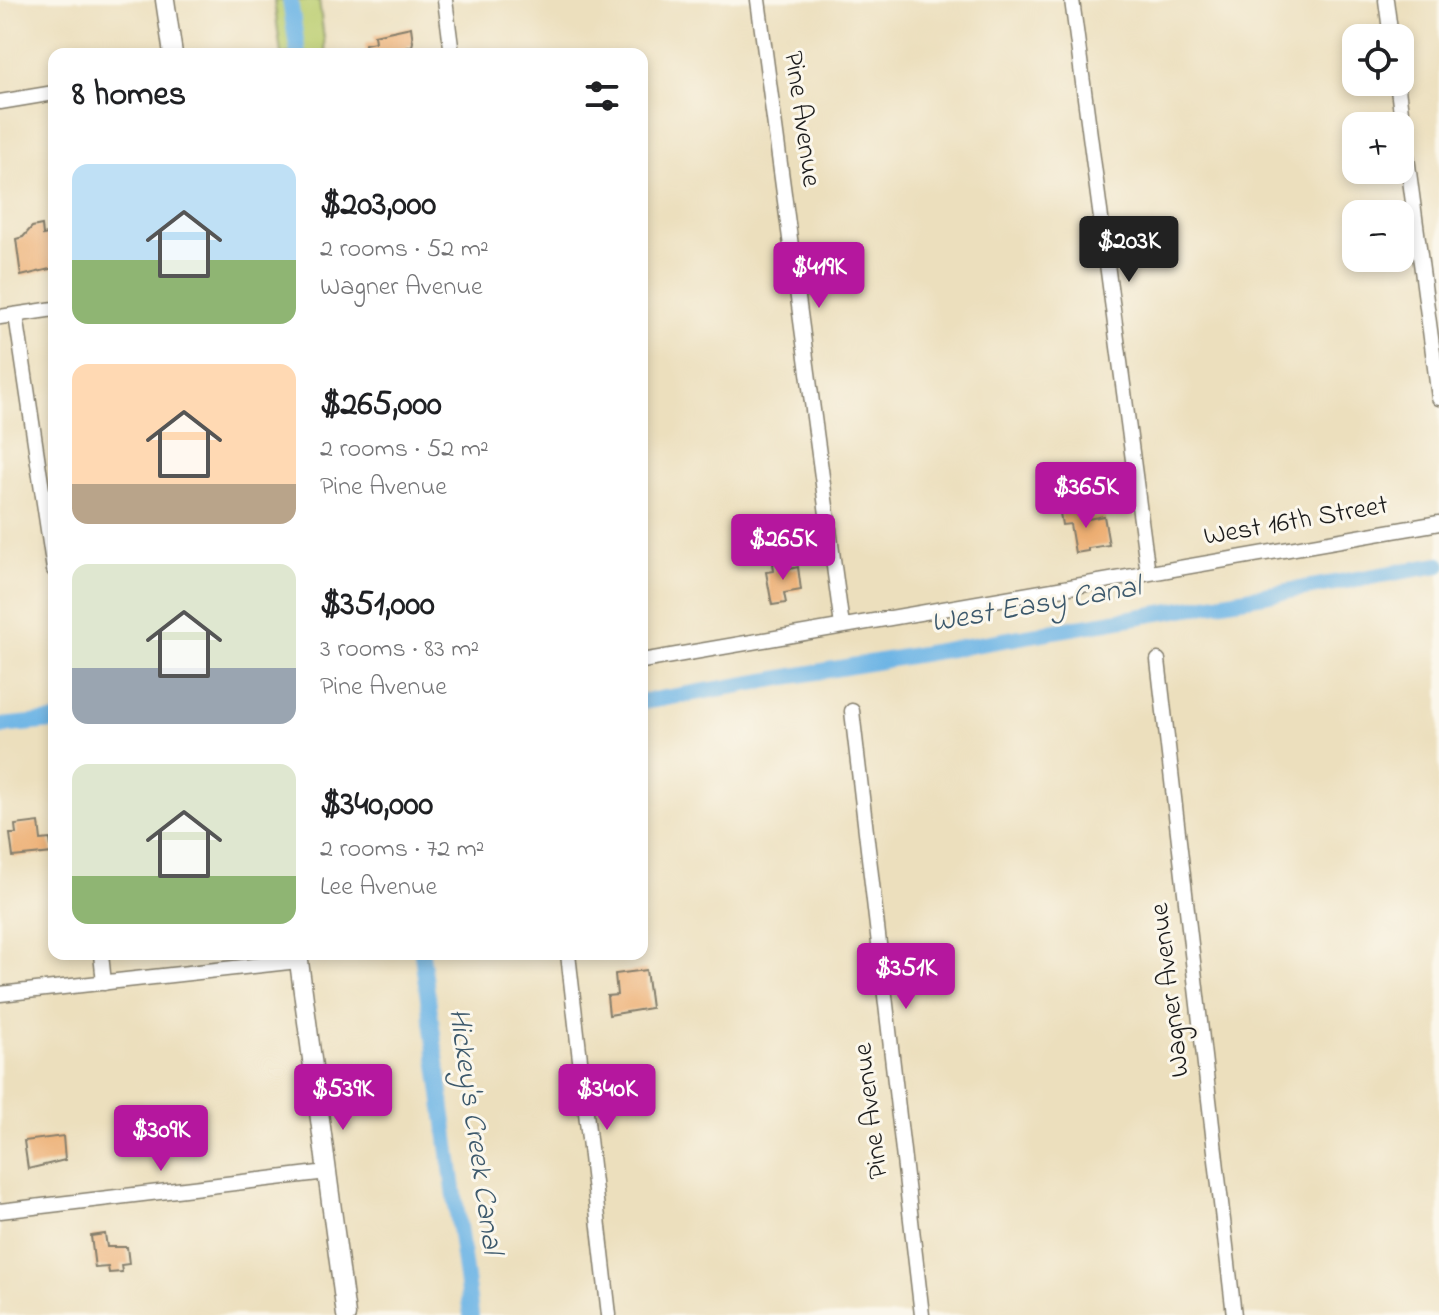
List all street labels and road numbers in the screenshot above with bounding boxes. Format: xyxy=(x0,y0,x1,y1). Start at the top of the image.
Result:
street label: Pine Avenue xyxy=(771,48,831,190)
street label: West 16th Street xyxy=(1201,486,1391,558)
street label: Wagner Avenue xyxy=(1140,900,1202,1079)
street label: Pine Avenue xyxy=(843,1040,901,1181)

